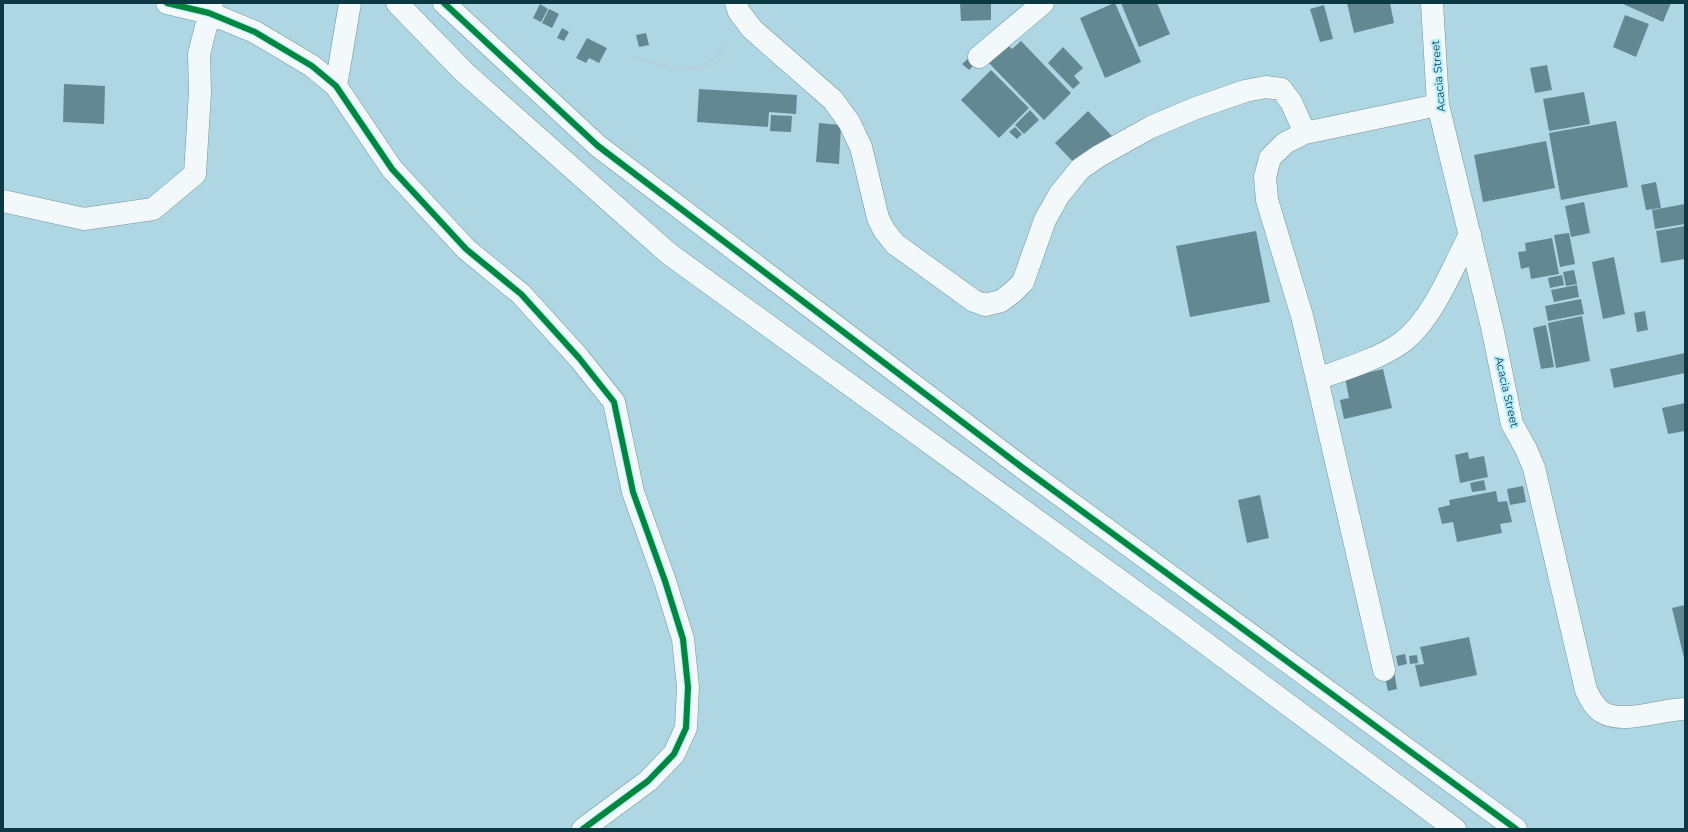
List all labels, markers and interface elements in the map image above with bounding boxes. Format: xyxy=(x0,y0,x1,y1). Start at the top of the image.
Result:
street label: Acacia Street xyxy=(1428,39,1448,113)
street label: Acacia Street xyxy=(1492,355,1522,429)

